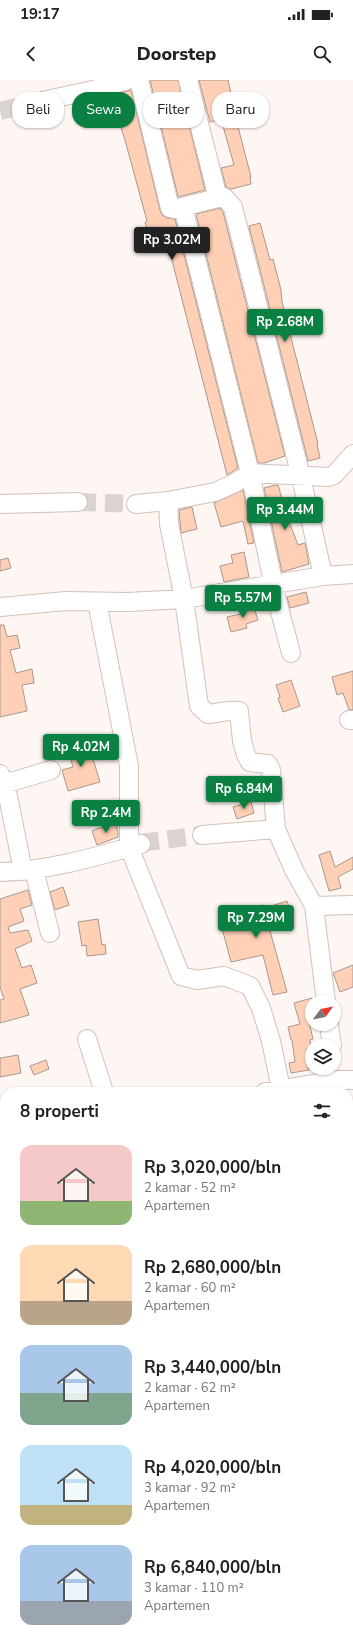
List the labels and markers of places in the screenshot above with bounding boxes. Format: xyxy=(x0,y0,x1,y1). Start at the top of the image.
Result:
pin: Rp 3.02M xyxy=(131,227,213,261)
pin: Rp 2.68M xyxy=(244,309,326,343)
pin: Rp 3.44M xyxy=(244,497,326,531)
pin: Rp 5.57M xyxy=(202,585,284,619)
pin: Rp 4.02M xyxy=(40,734,122,768)
pin: Rp 6.84M xyxy=(203,776,285,810)
pin: Rp 2.4M xyxy=(69,800,143,834)
pin: Rp 7.29M xyxy=(215,905,297,939)

